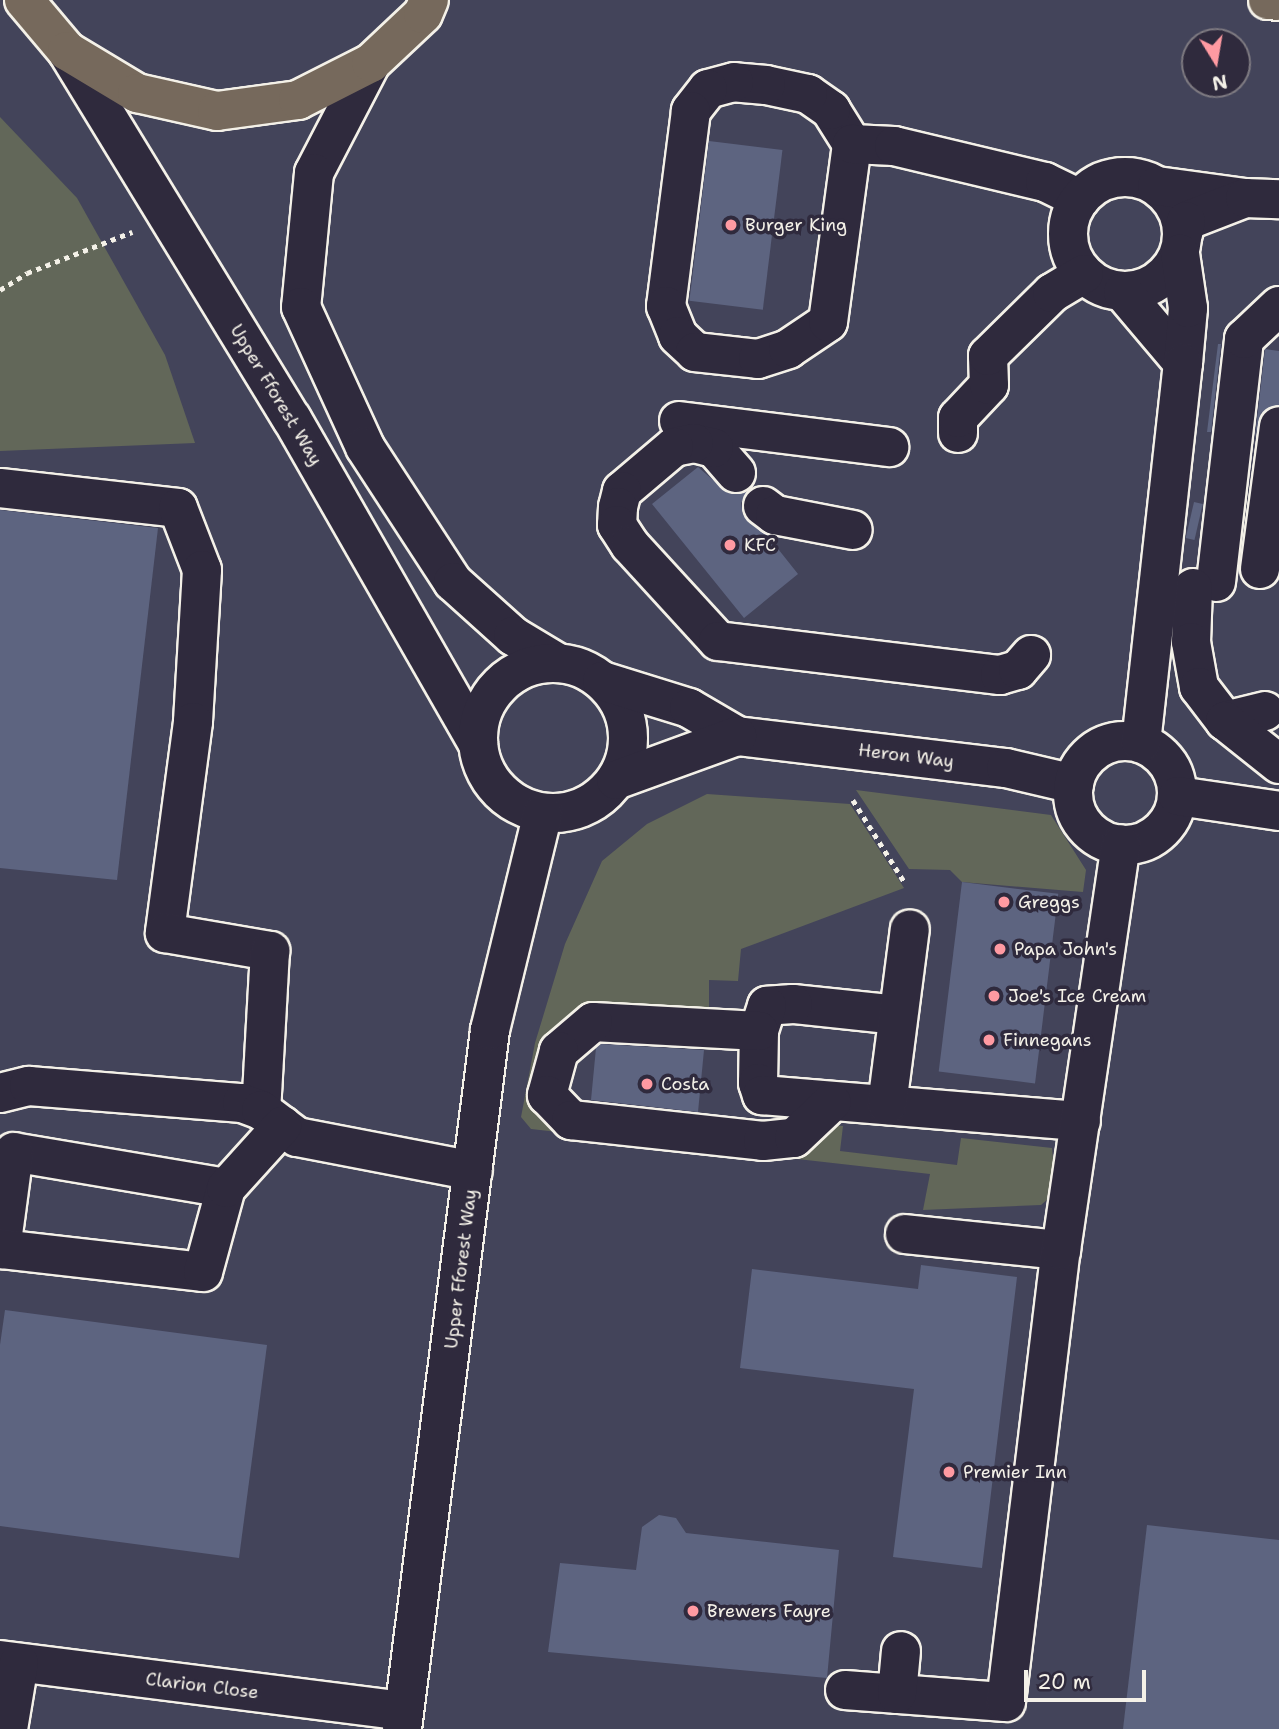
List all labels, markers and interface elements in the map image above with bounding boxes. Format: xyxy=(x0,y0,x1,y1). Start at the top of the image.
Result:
north arrow xyxy=(1181,28,1251,98)
text: N xyxy=(1210,68,1229,96)
place label: Burger King xyxy=(745,214,847,236)
marker: Burger King xyxy=(723,217,739,233)
street label: Upper Fforest Way xyxy=(225,321,327,469)
place label: KFC xyxy=(744,534,776,556)
marker: KFC xyxy=(722,537,738,553)
street label: Heron Way xyxy=(857,739,955,773)
place label: Greggs xyxy=(1018,891,1080,913)
marker: Greggs xyxy=(996,894,1012,910)
place label: Papa John's xyxy=(1014,938,1117,960)
marker: Papa John's xyxy=(992,941,1008,957)
place label: Joe's Ice Cream xyxy=(1008,985,1146,1007)
marker: Joe's Ice Cream xyxy=(986,988,1002,1004)
place label: Finnegans xyxy=(1003,1029,1092,1051)
marker: Finnegans xyxy=(981,1032,997,1048)
place label: Costa xyxy=(661,1073,709,1095)
marker: Costa xyxy=(639,1076,655,1092)
street label: Upper Fforest Way xyxy=(440,1188,482,1350)
place label: Premier Inn xyxy=(963,1461,1067,1483)
marker: Premier Inn xyxy=(941,1464,957,1480)
place label: Brewers Fayre xyxy=(707,1600,831,1622)
marker: Brewers Fayre xyxy=(685,1603,701,1619)
scale bar xyxy=(1027,1656,1150,1700)
street label: Clarion Close xyxy=(144,1668,260,1704)
text: 20 m xyxy=(1037,1668,1091,1696)

